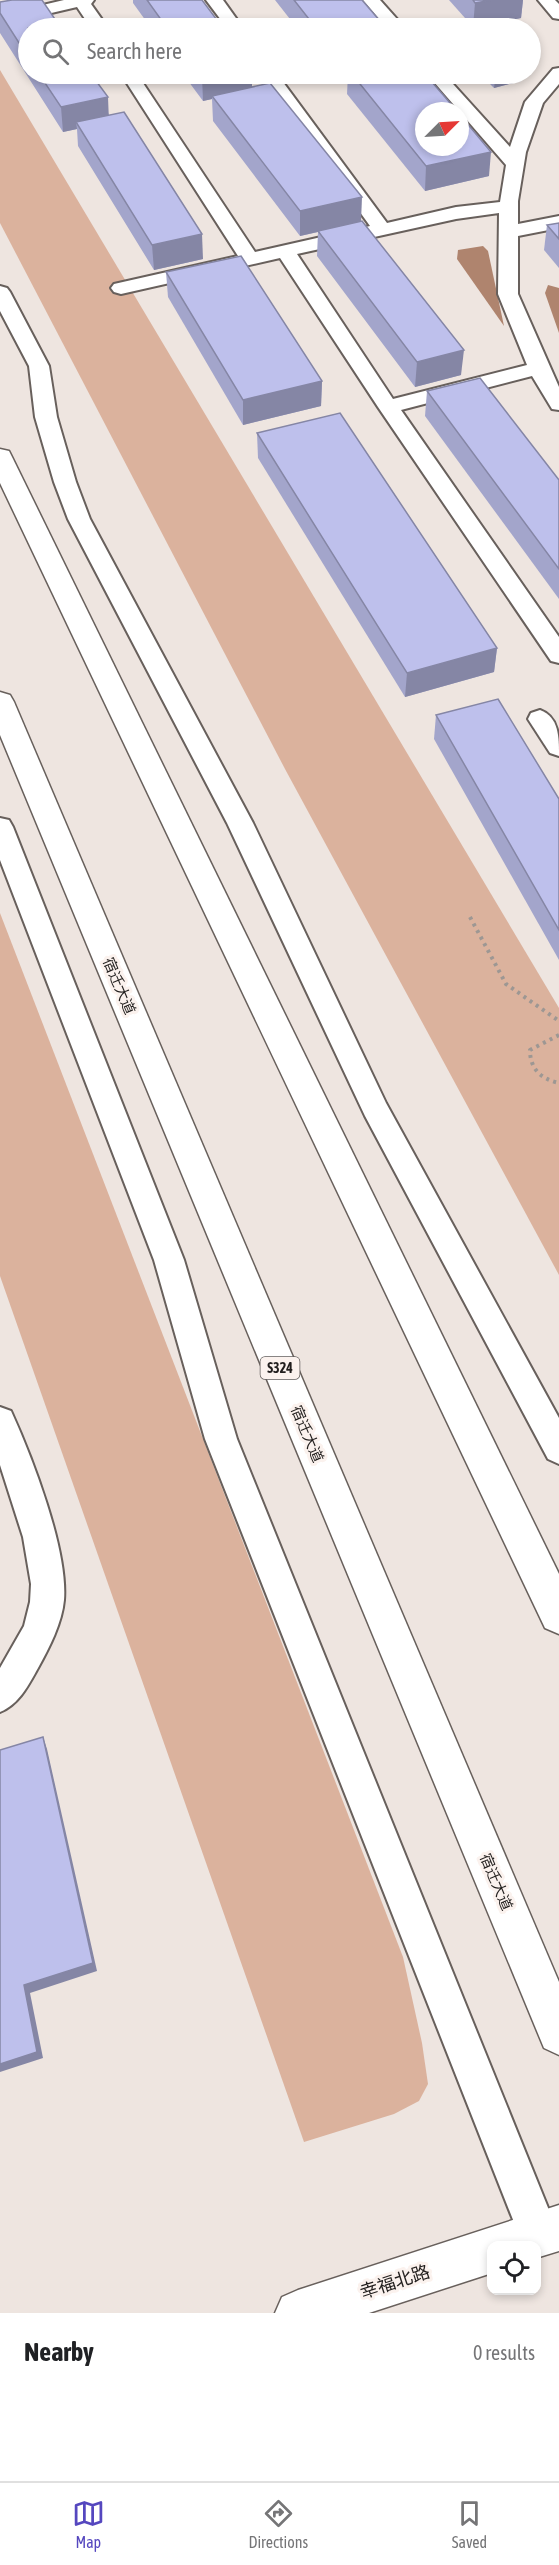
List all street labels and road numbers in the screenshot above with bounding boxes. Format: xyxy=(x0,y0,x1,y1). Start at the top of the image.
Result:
street label: 宿迁大道 xyxy=(100,955,139,1017)
road number: S324 xyxy=(260,1357,300,1379)
street label: 宿迁大道 xyxy=(288,1403,327,1465)
street label: 宿迁大道 xyxy=(477,1851,516,1913)
street label: 幸福北路 xyxy=(357,2260,432,2303)

